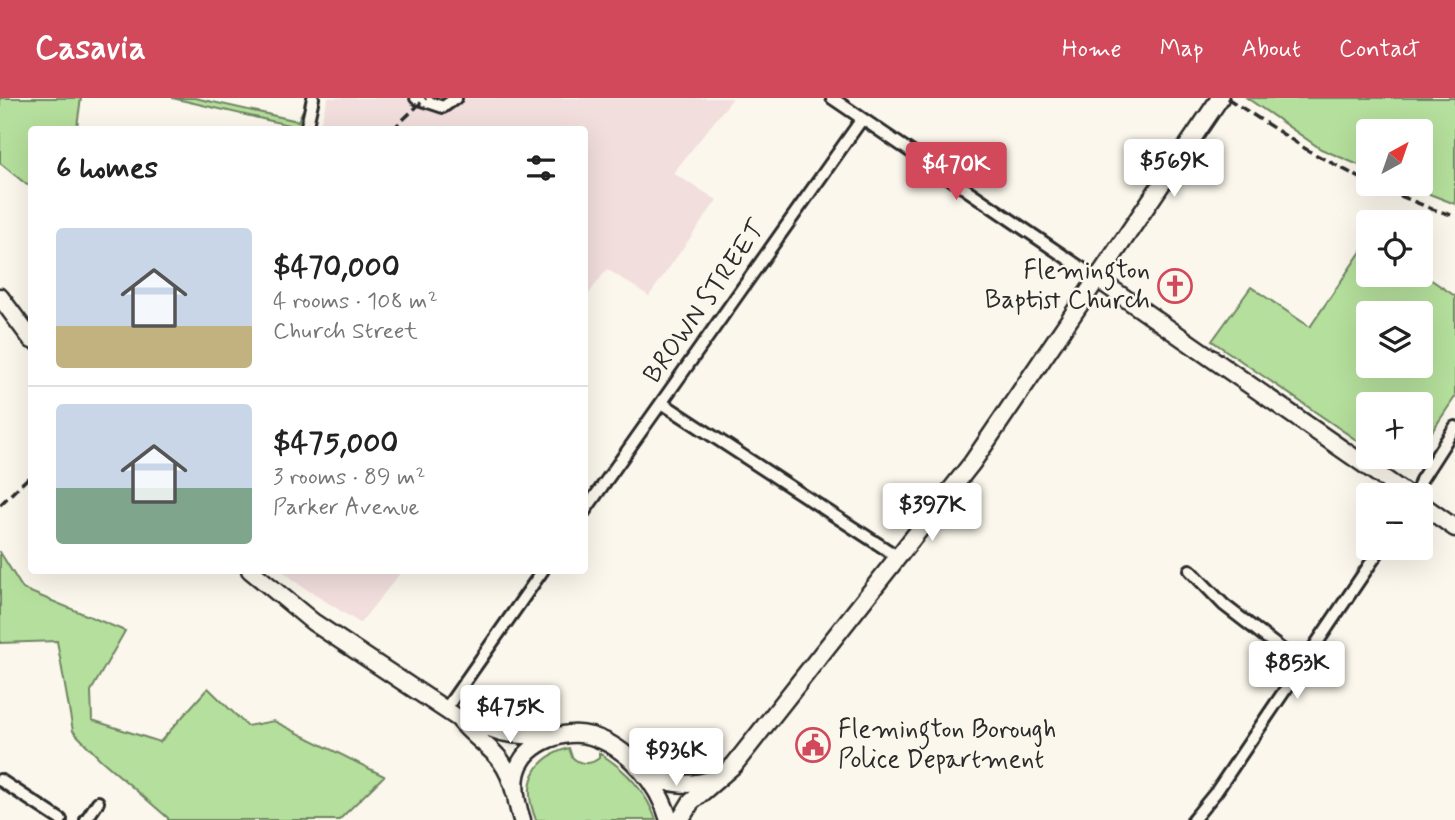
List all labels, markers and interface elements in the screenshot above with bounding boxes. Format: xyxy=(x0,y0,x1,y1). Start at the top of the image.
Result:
text: Casavia xyxy=(35,27,146,71)
text: Home xyxy=(1062,34,1122,65)
text: Map xyxy=(1160,34,1204,65)
text: About xyxy=(1242,34,1301,65)
text: Contact xyxy=(1339,34,1420,65)
north arrow xyxy=(1356,119,1433,196)
map controls xyxy=(1356,119,1433,560)
pin: $569K xyxy=(1125,140,1223,199)
pin: $470K xyxy=(907,142,1005,202)
text: $569K xyxy=(1140,147,1208,177)
text: 6 homes xyxy=(56,149,158,188)
icon: filters xyxy=(522,149,560,187)
text: $470K xyxy=(922,150,990,180)
button: locate xyxy=(1356,210,1433,287)
street label: BROWN STREET xyxy=(636,213,775,390)
text: $470,000 xyxy=(273,248,400,287)
place label: Flemington Baptist Church xyxy=(985,254,1150,318)
icon: home xyxy=(112,256,196,340)
church icon: Flemington Baptist Church xyxy=(1156,267,1194,305)
text: 4 rooms · 108 m² xyxy=(273,287,438,317)
button: layers xyxy=(1356,301,1433,378)
text: Church Street xyxy=(273,317,418,347)
button: + xyxy=(1356,392,1433,469)
text: $475,000 xyxy=(273,424,398,463)
icon: home xyxy=(112,432,196,516)
text: 3 rooms · 89 m² xyxy=(273,463,425,493)
button: − xyxy=(1356,483,1433,560)
pin: $397K xyxy=(883,484,981,543)
text: $397K xyxy=(899,491,965,521)
text: Parker Avenue xyxy=(273,493,419,523)
pin: $853K xyxy=(1248,642,1346,701)
text: $853K xyxy=(1265,649,1329,679)
pin: $475K xyxy=(461,686,559,745)
text: $475K xyxy=(476,693,544,723)
place label: Flemington Borough Police Department xyxy=(838,713,1056,777)
public building icon: Flemington Borough Police Department xyxy=(794,726,832,764)
pin: $936K xyxy=(627,728,725,788)
text: $936K xyxy=(645,736,707,766)

